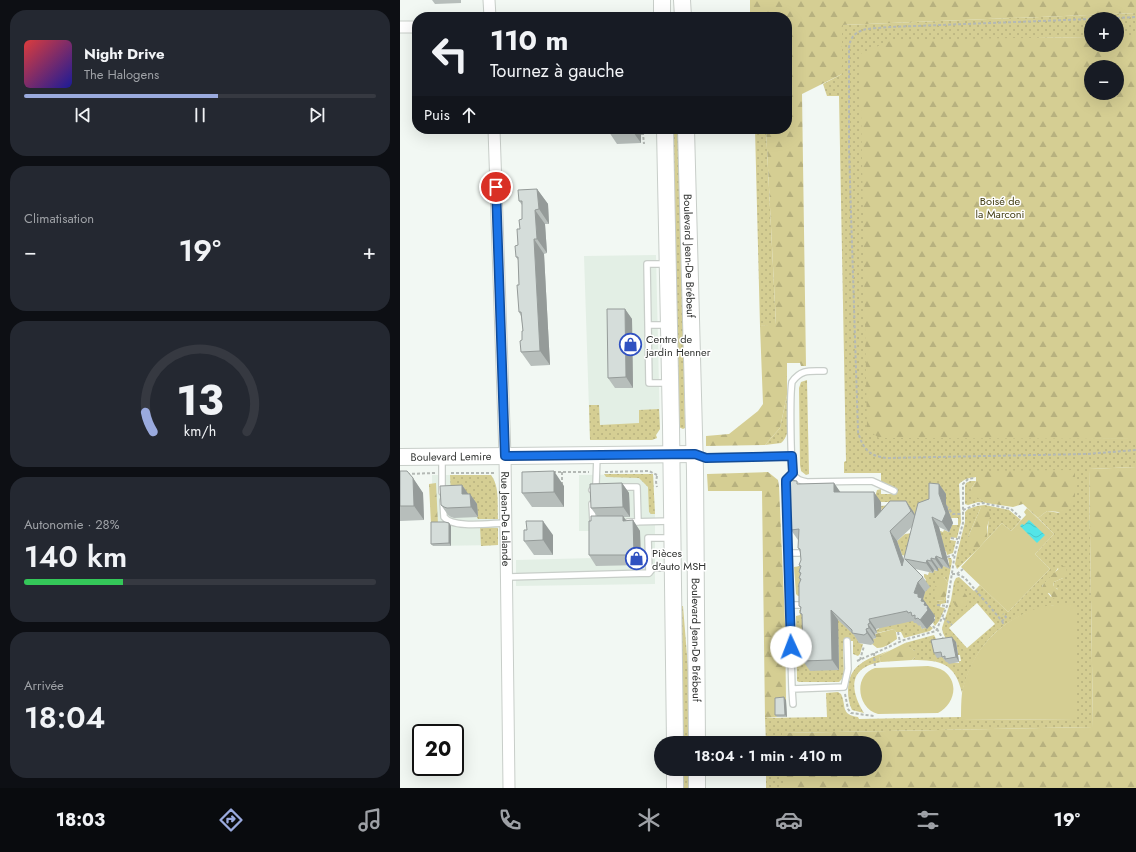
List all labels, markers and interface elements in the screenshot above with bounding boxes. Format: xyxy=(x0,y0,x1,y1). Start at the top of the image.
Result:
map controls xyxy=(1084,12,1124,100)
button: + xyxy=(1084,12,1124,52)
text: 110 m xyxy=(490,20,568,61)
icon: left xyxy=(424,28,476,80)
text: Night Drive xyxy=(84,43,165,65)
text: Tournez à gauche xyxy=(490,58,624,84)
button: − xyxy=(1084,60,1124,100)
text: The Halogens xyxy=(84,65,159,84)
icon: previous xyxy=(72,104,94,126)
icon: pause xyxy=(189,104,211,126)
icon: next xyxy=(306,104,328,126)
text: Puis xyxy=(424,104,450,126)
icon: ahead xyxy=(458,104,480,126)
pin xyxy=(479,170,513,204)
icon: arrive xyxy=(485,176,507,198)
park label: Boisé de la Marconi xyxy=(976,193,1025,222)
street label: Boulevard Jean-De Brébeuf xyxy=(680,194,699,319)
text: Climatisation xyxy=(24,209,94,228)
text: 19° xyxy=(178,229,221,272)
text: − xyxy=(24,235,37,267)
text: + xyxy=(362,235,376,267)
place label: Centre de jardin Henner xyxy=(645,331,711,360)
shop icon: Centre de jardin Henner xyxy=(617,332,643,358)
text: 13 xyxy=(176,370,224,431)
text: km/h xyxy=(184,421,216,441)
street label: Boulevard Lemire xyxy=(410,448,492,465)
street label: Rue Jean-De Lalande xyxy=(497,471,514,567)
text: Autonomie · 28% xyxy=(24,515,119,534)
text: 140 km xyxy=(24,535,127,578)
place label: Pièces d'auto MSH xyxy=(652,545,706,574)
shop icon: Pièces d'auto MSH xyxy=(623,546,649,572)
street label: Boulevard Jean-De Brébeuf xyxy=(688,578,705,703)
position arrow xyxy=(770,626,812,668)
text: Arrivée xyxy=(24,676,64,695)
text: 18:04 xyxy=(24,696,105,739)
speed limit sign: 20 xyxy=(412,724,464,776)
text: 18:04 · 1 min · 410 m xyxy=(694,745,842,767)
icon: directions xyxy=(217,806,245,834)
icon: music xyxy=(356,806,384,834)
icon: phone xyxy=(496,806,524,834)
icon: climate xyxy=(635,806,663,834)
icon: car xyxy=(775,806,803,834)
icon: filters xyxy=(914,806,942,834)
text: 18:03 xyxy=(56,807,105,833)
text: 19° xyxy=(1054,807,1080,833)

